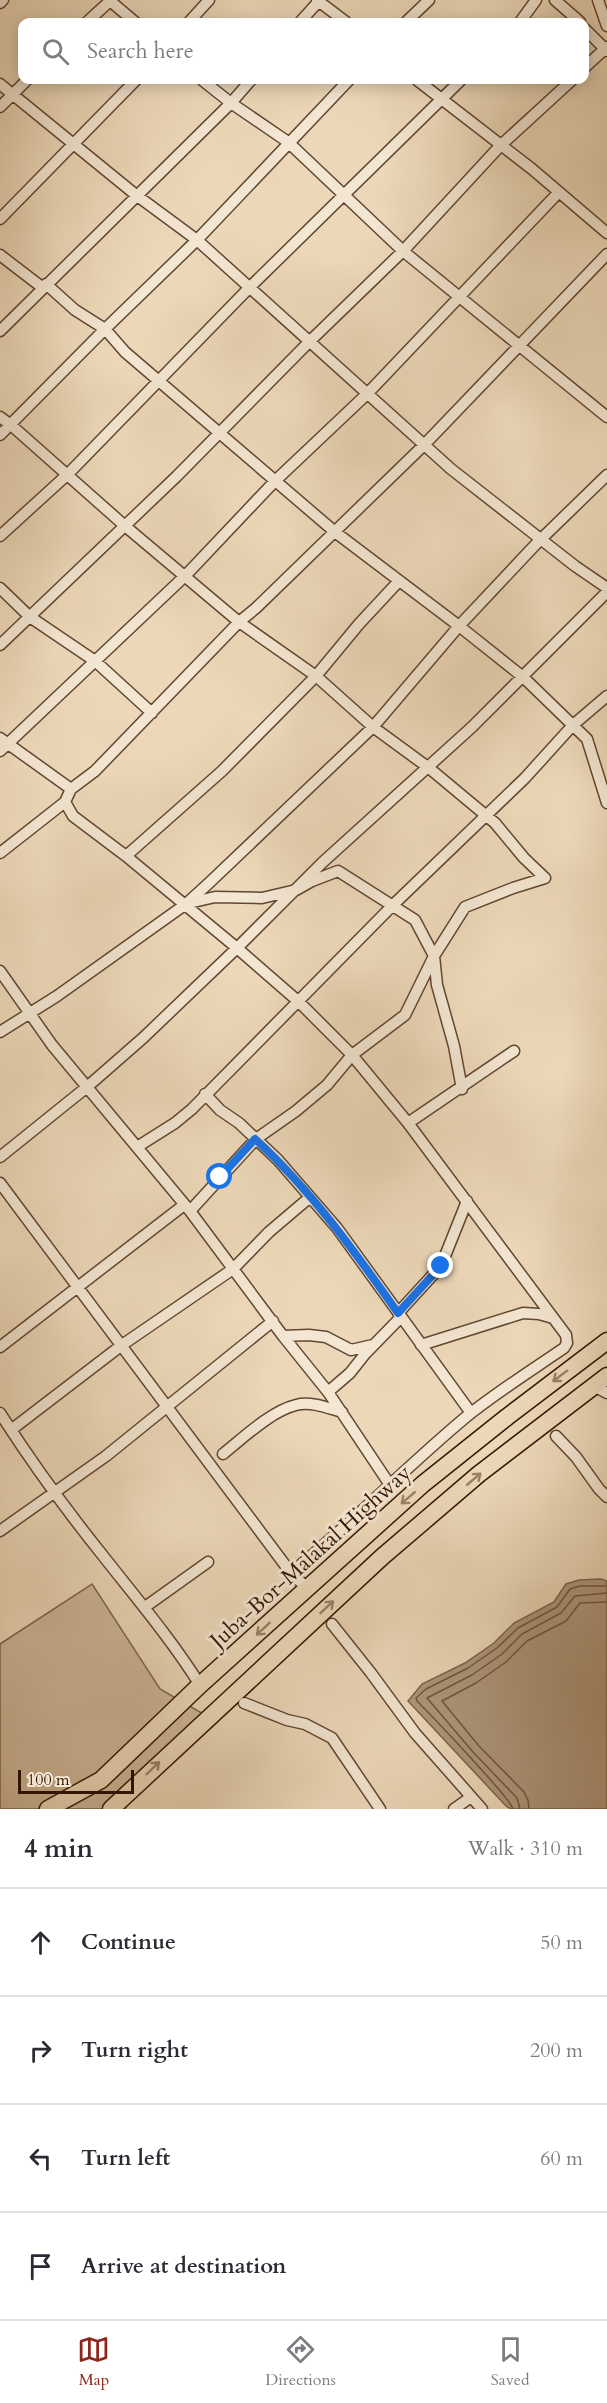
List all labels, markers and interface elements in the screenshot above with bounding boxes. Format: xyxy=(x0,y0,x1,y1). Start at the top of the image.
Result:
search box xyxy=(18,18,589,84)
icon: search xyxy=(39,35,72,68)
text: Search here xyxy=(87,36,194,66)
route start xyxy=(206,1163,232,1189)
route end xyxy=(427,1252,453,1278)
one-way arrow xyxy=(552,1370,568,1383)
street label: Juba-Bor-Malakal Highway xyxy=(201,1458,418,1657)
one-way arrow xyxy=(466,1472,481,1486)
one-way arrow xyxy=(401,1491,416,1505)
one-way arrow xyxy=(319,1600,334,1614)
one-way arrow xyxy=(256,1622,271,1636)
one-way arrow xyxy=(145,1762,160,1776)
scale bar xyxy=(18,1767,134,1794)
text: 100 m xyxy=(27,1769,69,1791)
text: 4 min xyxy=(24,1831,93,1866)
text: Walk · 310 m xyxy=(468,1835,583,1862)
icon: ahead xyxy=(24,1926,57,1959)
text: Continue xyxy=(81,1927,176,1957)
text: 50 m xyxy=(540,1929,583,1956)
icon: right xyxy=(24,2034,57,2067)
text: Turn right xyxy=(81,2035,188,2065)
text: 200 m xyxy=(530,2037,583,2064)
icon: left xyxy=(24,2142,57,2175)
text: Turn left xyxy=(81,2143,170,2173)
text: 60 m xyxy=(540,2145,583,2172)
icon: arrive xyxy=(24,2250,57,2283)
text: Arrive at destination xyxy=(81,2251,286,2281)
tab: Map xyxy=(77,2333,110,2391)
tab: Directions xyxy=(265,2333,336,2391)
tab: Saved xyxy=(491,2333,530,2391)

